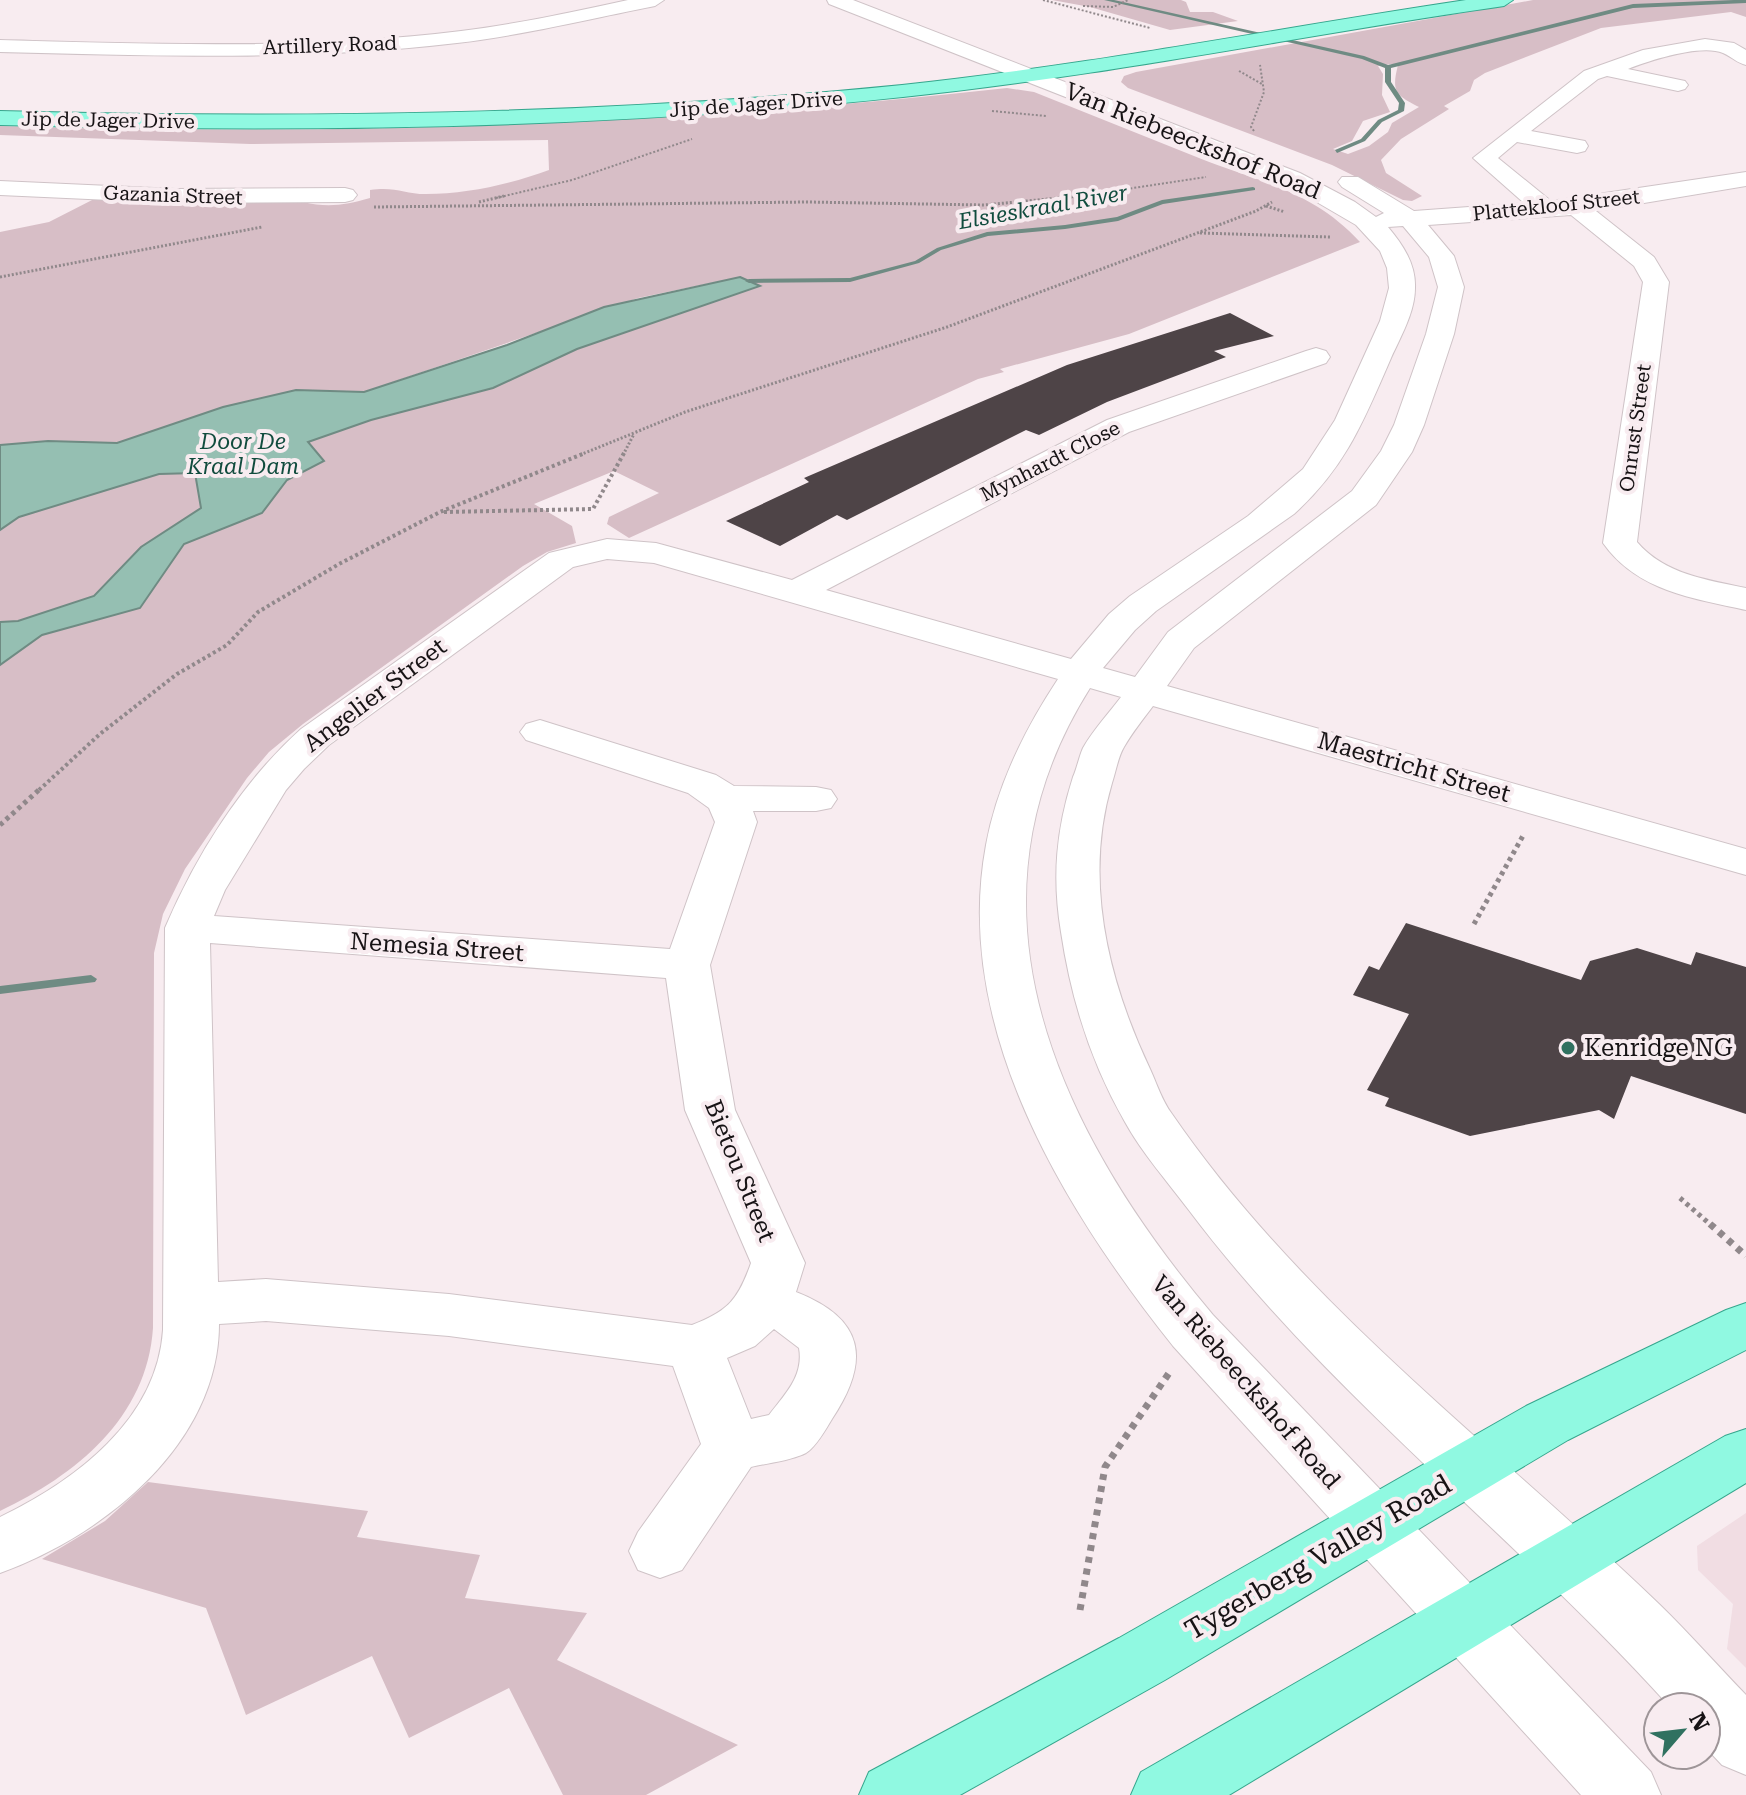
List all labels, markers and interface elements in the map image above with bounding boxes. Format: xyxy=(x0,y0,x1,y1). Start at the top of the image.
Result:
street label: Artillery Road xyxy=(262,31,398,59)
street label: Van Riebeeckshof Road xyxy=(1061,77,1325,205)
street label: Jip de Jager Drive xyxy=(669,86,843,122)
street label: Jip de Jager Drive xyxy=(21,106,195,134)
water label: Elsieskraal River xyxy=(955,180,1130,234)
street label: Gazania Street xyxy=(103,181,244,209)
street label: Plattekloof Street xyxy=(1471,184,1641,226)
street label: Onrust Street xyxy=(1614,362,1656,493)
street label: Mynhardt Close xyxy=(976,415,1124,507)
water label: Door De Kraal Dam xyxy=(186,429,299,479)
street label: Angelier Street xyxy=(298,632,452,758)
street label: Maestricht Street xyxy=(1314,726,1514,808)
street label: Nemesia Street xyxy=(349,927,525,967)
place label: Kenridge NG xyxy=(1584,1034,1733,1062)
marker: Kenridge NG xyxy=(1559,1039,1577,1057)
street label: Bietou Street xyxy=(699,1096,781,1246)
street label: Van Riebeeckshof Road xyxy=(1146,1270,1346,1494)
street label: Tygerberg Valley Road xyxy=(1179,1467,1457,1647)
north arrow xyxy=(1642,1691,1722,1771)
text: N xyxy=(1684,1708,1714,1735)

